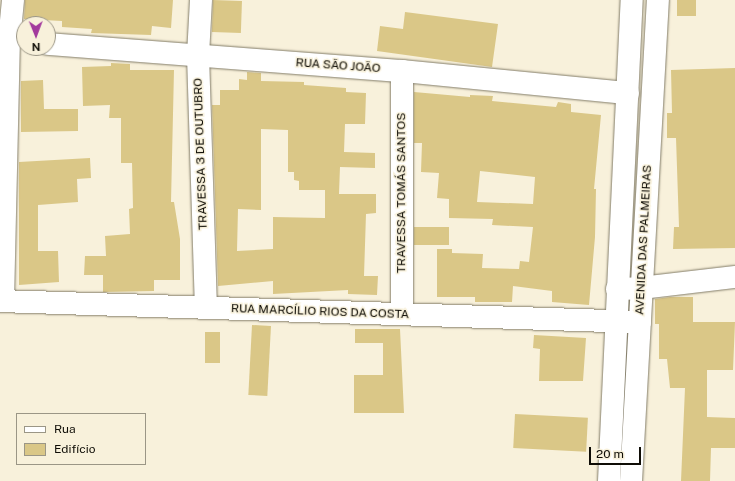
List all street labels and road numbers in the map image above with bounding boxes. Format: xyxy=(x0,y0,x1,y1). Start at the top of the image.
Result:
street label: RUA SÃO JOÃO xyxy=(295,56,381,76)
street label: TRAVESSA 3 DE OUTUBRO xyxy=(191,78,211,230)
street label: TRAVESSA TOMÁS SANTOS xyxy=(395,113,409,273)
street label: AVENIDA DAS PALMEIRAS xyxy=(633,165,655,315)
street label: RUA MARCÍLIO RIOS DA COSTA xyxy=(231,302,409,322)

